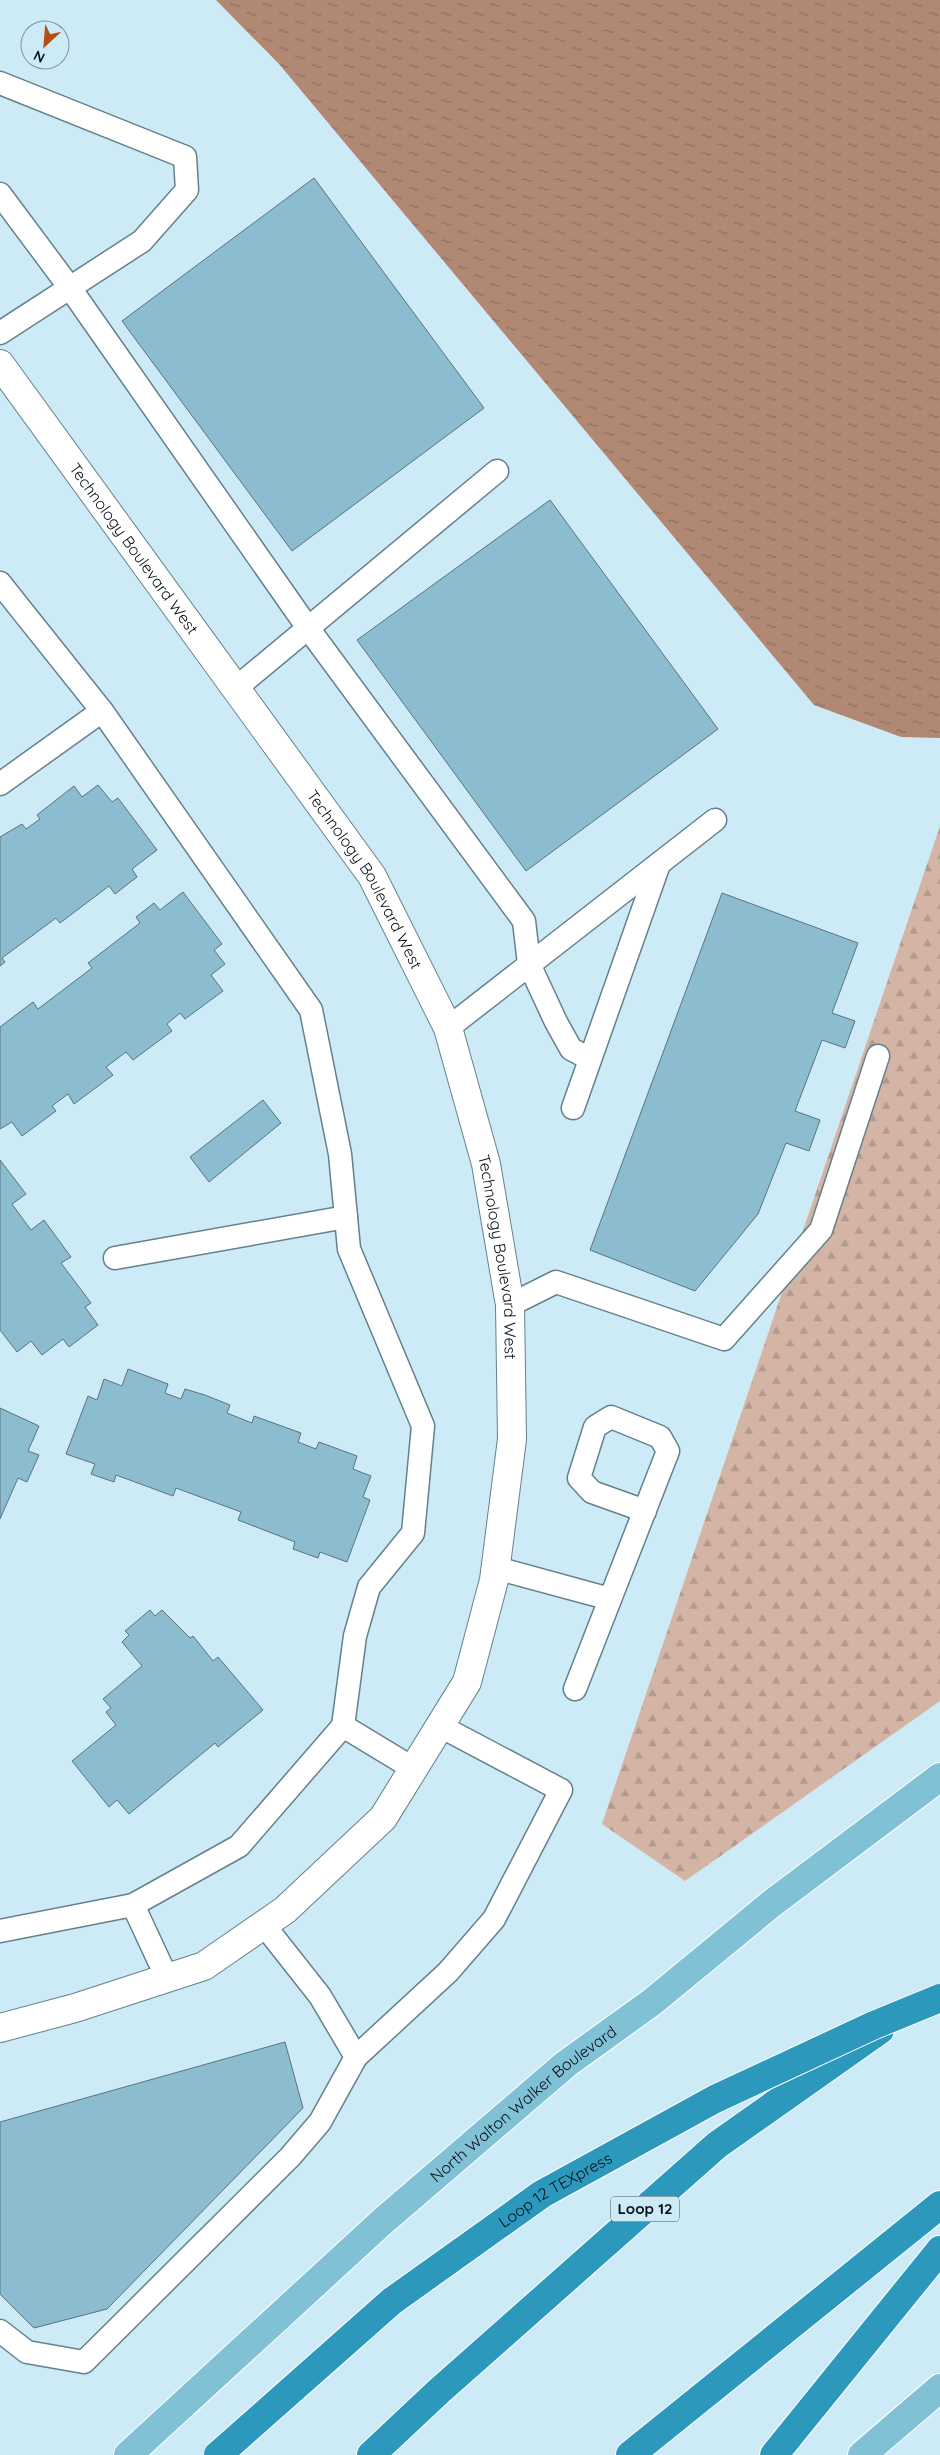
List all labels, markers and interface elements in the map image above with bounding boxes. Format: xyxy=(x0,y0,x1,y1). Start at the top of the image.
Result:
north arrow xyxy=(20,20,70,70)
text: N xyxy=(31,46,48,67)
street label: Technology Boulevard West xyxy=(65,459,203,638)
street label: Technology Boulevard West xyxy=(303,786,427,972)
street label: Technology Boulevard West xyxy=(474,1152,521,1359)
street label: North Walton Walker Boulevard xyxy=(426,2021,620,2186)
street label: Loop 12 TEXpress xyxy=(495,2148,615,2232)
road number: Loop 12 xyxy=(611,2196,679,2222)

